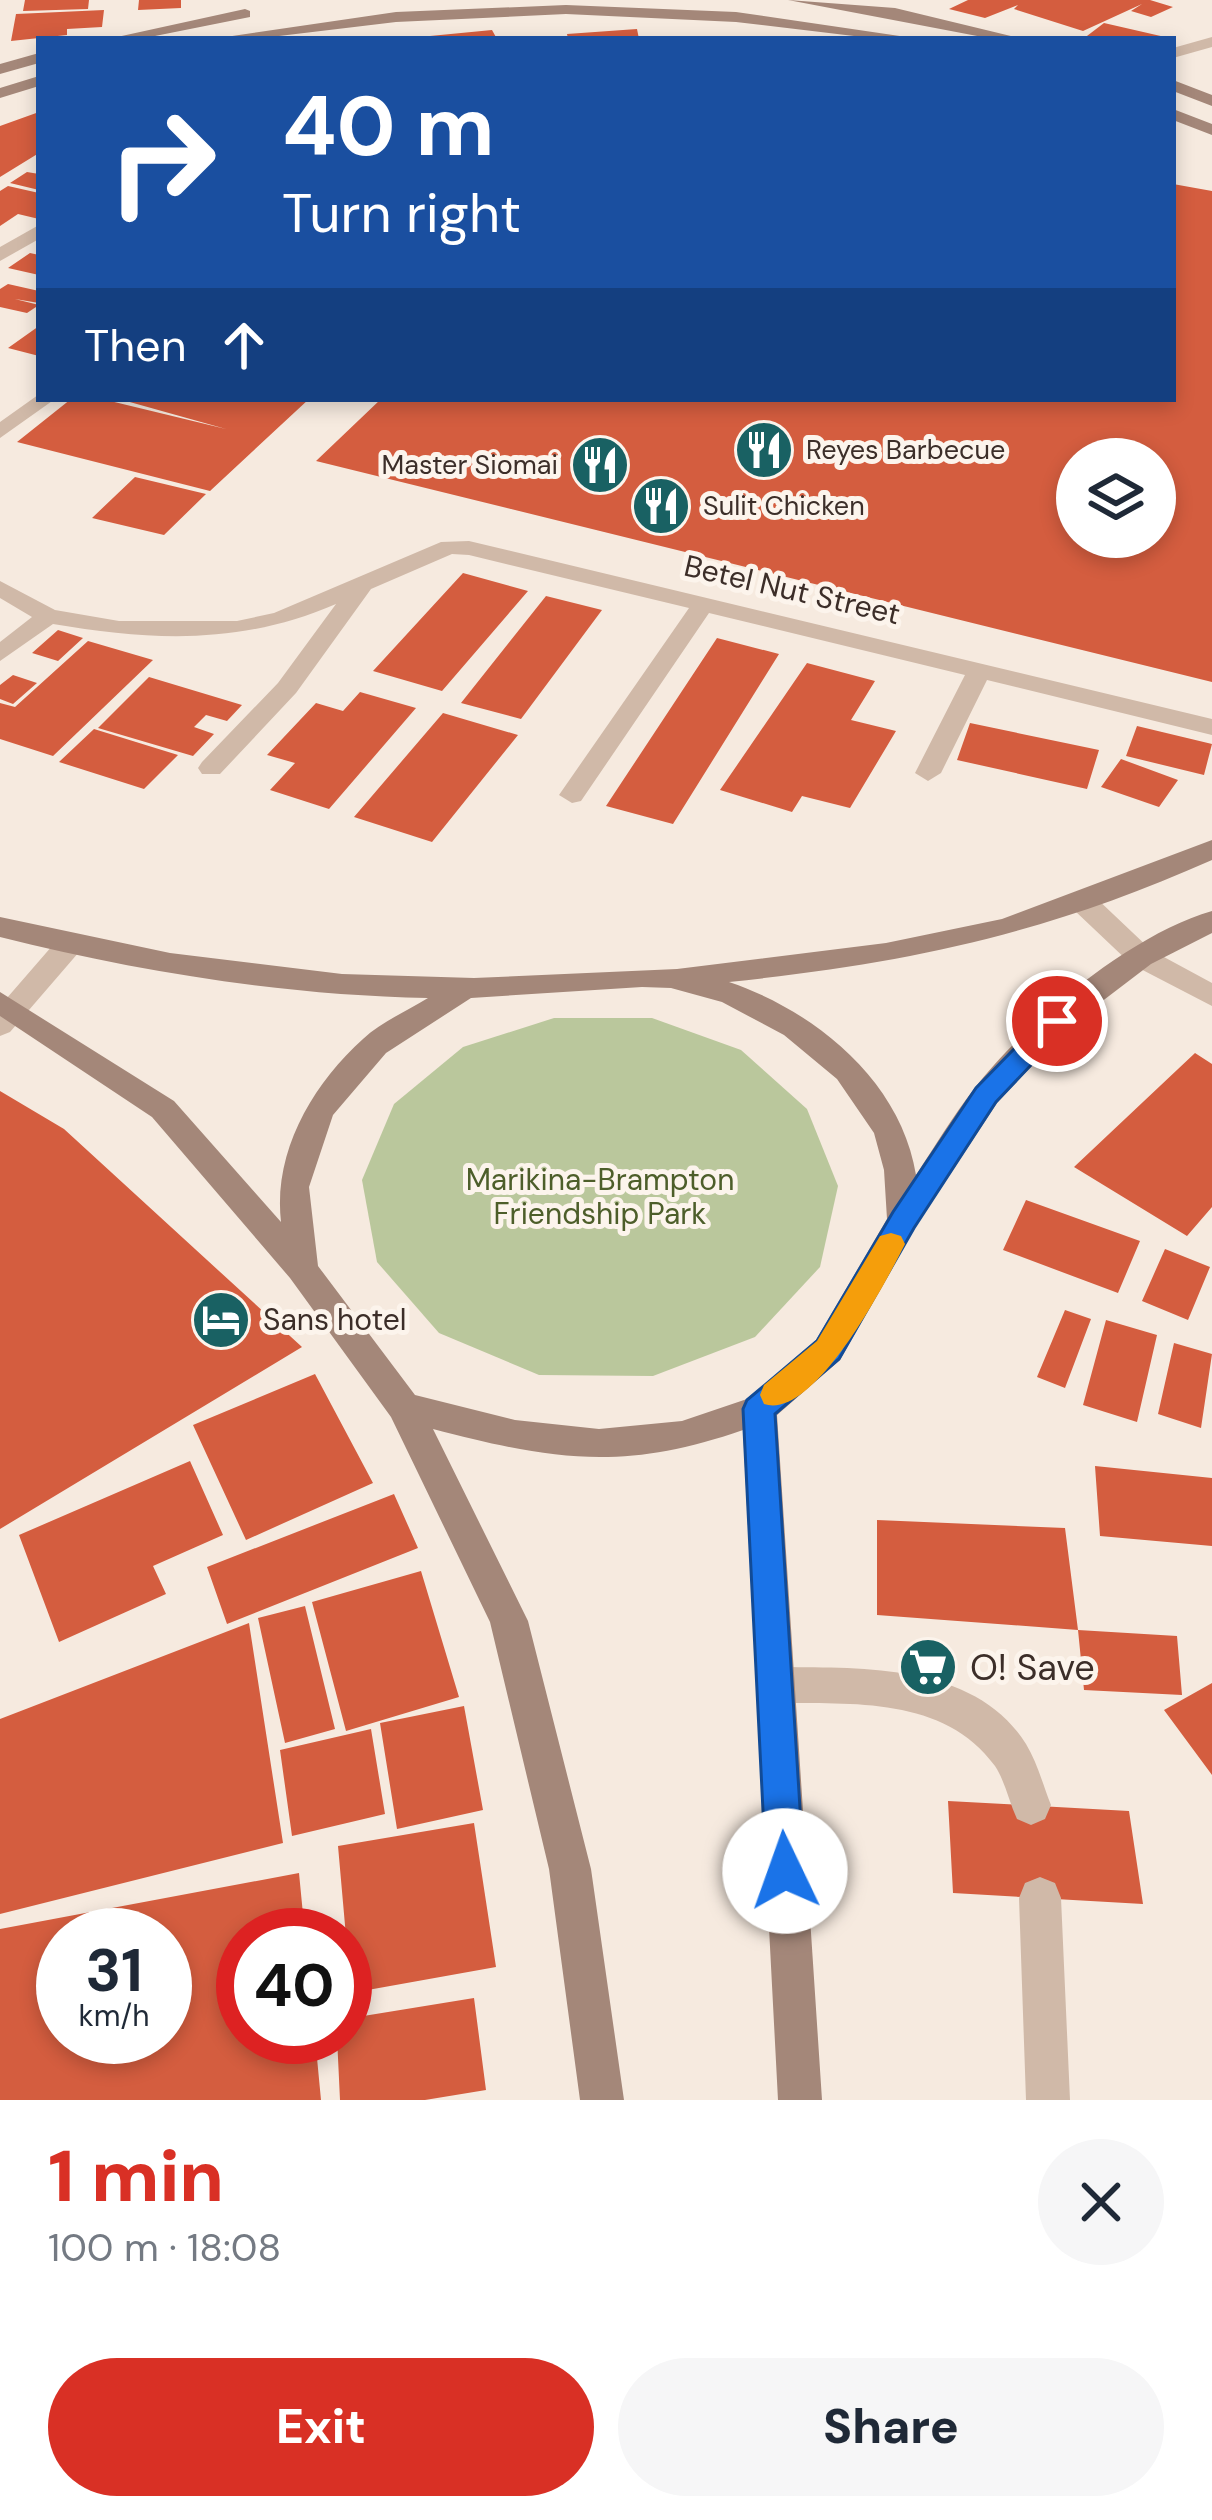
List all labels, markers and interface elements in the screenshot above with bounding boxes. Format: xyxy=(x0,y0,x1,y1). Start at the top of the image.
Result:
text: 40 m xyxy=(282,72,495,181)
icon: right xyxy=(84,84,240,240)
text: Turn right xyxy=(282,178,521,249)
icon: ahead xyxy=(211,312,277,378)
text: Then xyxy=(84,316,187,375)
restaurant icon: Reyes Barbecue xyxy=(733,419,795,481)
place label: Reyes Barbecue xyxy=(806,432,1005,467)
restaurant icon: Master Siomai xyxy=(569,434,631,496)
map controls xyxy=(1056,438,1176,558)
button: layers xyxy=(1056,438,1176,558)
place label: Master Siomai xyxy=(382,447,558,482)
restaurant icon: Sulit Chicken xyxy=(630,475,692,537)
place label: Sulit Chicken xyxy=(703,488,865,523)
street label: Betel Nut Street xyxy=(680,546,904,633)
pin xyxy=(1006,970,1108,1072)
icon: arrive xyxy=(1024,988,1090,1054)
park label: Marikina-Brampton Friendship Park xyxy=(466,1160,734,1233)
hotel icon: Sans hotel xyxy=(190,1289,252,1351)
place label: Sans hotel xyxy=(263,1300,407,1339)
supermarket icon: O! Save xyxy=(897,1636,959,1698)
place label: O! Save xyxy=(970,1644,1095,1691)
position arrow xyxy=(722,1808,848,1934)
speed limit sign: 40 xyxy=(216,1908,372,2064)
text: 31 xyxy=(85,1931,143,2010)
text: km/h xyxy=(79,1996,149,2035)
text: 1 min xyxy=(48,2130,224,2223)
button: close xyxy=(1038,2139,1164,2265)
text: 100 m · 18:08 xyxy=(48,2222,281,2273)
button: Exit xyxy=(48,2358,594,2496)
button: Share xyxy=(618,2358,1164,2496)

